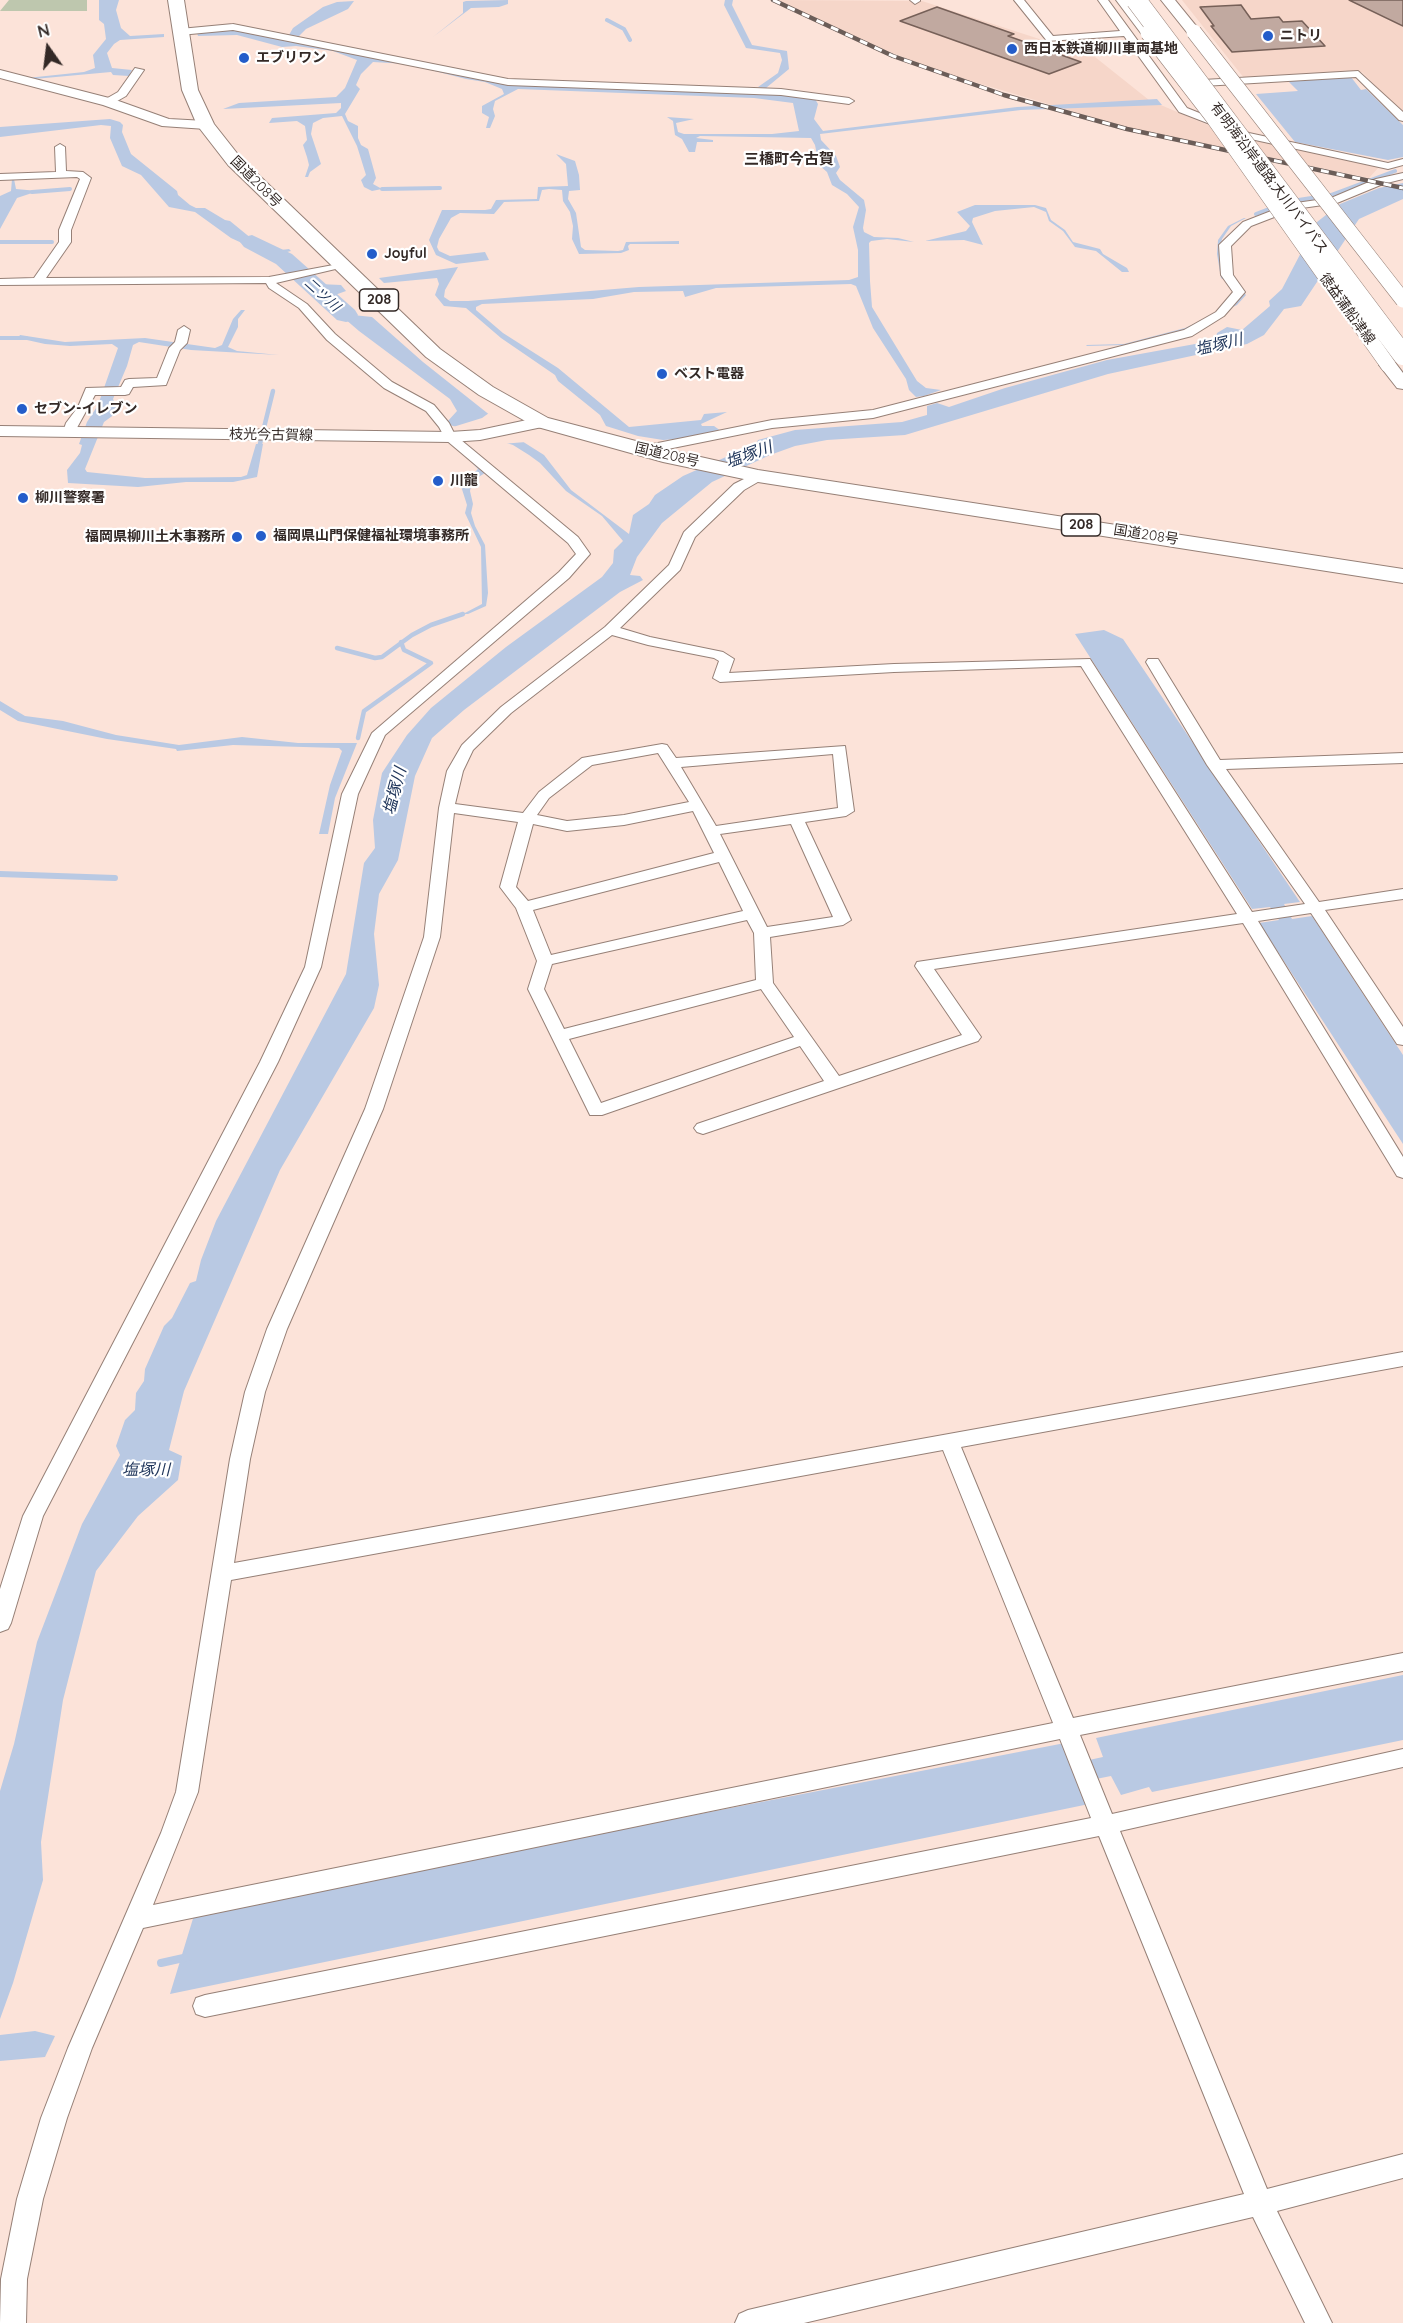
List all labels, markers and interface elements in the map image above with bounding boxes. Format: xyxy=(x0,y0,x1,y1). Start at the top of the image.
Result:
north arrow xyxy=(18,18,78,78)
text: N xyxy=(36,19,52,42)
place label: ニトリ xyxy=(1280,28,1322,44)
marker: ニトリ xyxy=(1261,29,1275,43)
place label: 西日本鉄道柳川車両基地 xyxy=(1024,41,1178,57)
marker: 西日本鉄道柳川車両基地 xyxy=(1005,42,1019,56)
place label: エブリワン xyxy=(256,50,326,66)
marker: エブリワン xyxy=(237,51,251,65)
street label: 有明海沿岸道路;大川バイパス xyxy=(1207,99,1331,257)
district label: 三橋町今古賀 xyxy=(744,150,834,168)
street label: 国道208号 xyxy=(227,153,285,211)
place label: Joyful xyxy=(384,246,427,262)
marker: Joyful xyxy=(365,247,379,261)
street label: 徳益蒲船津線 xyxy=(1316,270,1378,348)
water label: 二ツ川 xyxy=(301,275,343,315)
road number: 208 xyxy=(360,289,398,311)
water label: 塩塚川 xyxy=(1193,330,1245,360)
place label: ベスト電器 xyxy=(674,366,744,382)
marker: ベスト電器 xyxy=(655,367,669,381)
place label: セブン-イレブン xyxy=(34,401,138,417)
marker: セブン-イレブン xyxy=(15,402,29,416)
street label: 枝光今古賀線 xyxy=(229,426,313,444)
water label: 塩塚川 xyxy=(723,438,775,472)
street label: 国道208号 xyxy=(633,439,701,471)
place label: 川龍 xyxy=(450,473,478,489)
marker: 川龍 xyxy=(431,474,445,488)
place label: 柳川警察署 xyxy=(35,490,105,506)
marker: 柳川警察署 xyxy=(16,491,30,505)
road number: 208 xyxy=(1062,514,1100,536)
street label: 国道208号 xyxy=(1112,522,1180,548)
place label: 福岡県山門保健福祉環境事務所 xyxy=(273,528,469,544)
place label: 福岡県柳川土木事務所 xyxy=(85,529,225,545)
marker: 福岡県山門保健福祉環境事務所 xyxy=(254,529,268,543)
marker: 福岡県柳川土木事務所 xyxy=(230,530,244,544)
water label: 塩塚川 xyxy=(380,765,410,817)
water label: 塩塚川 xyxy=(122,1460,170,1480)

